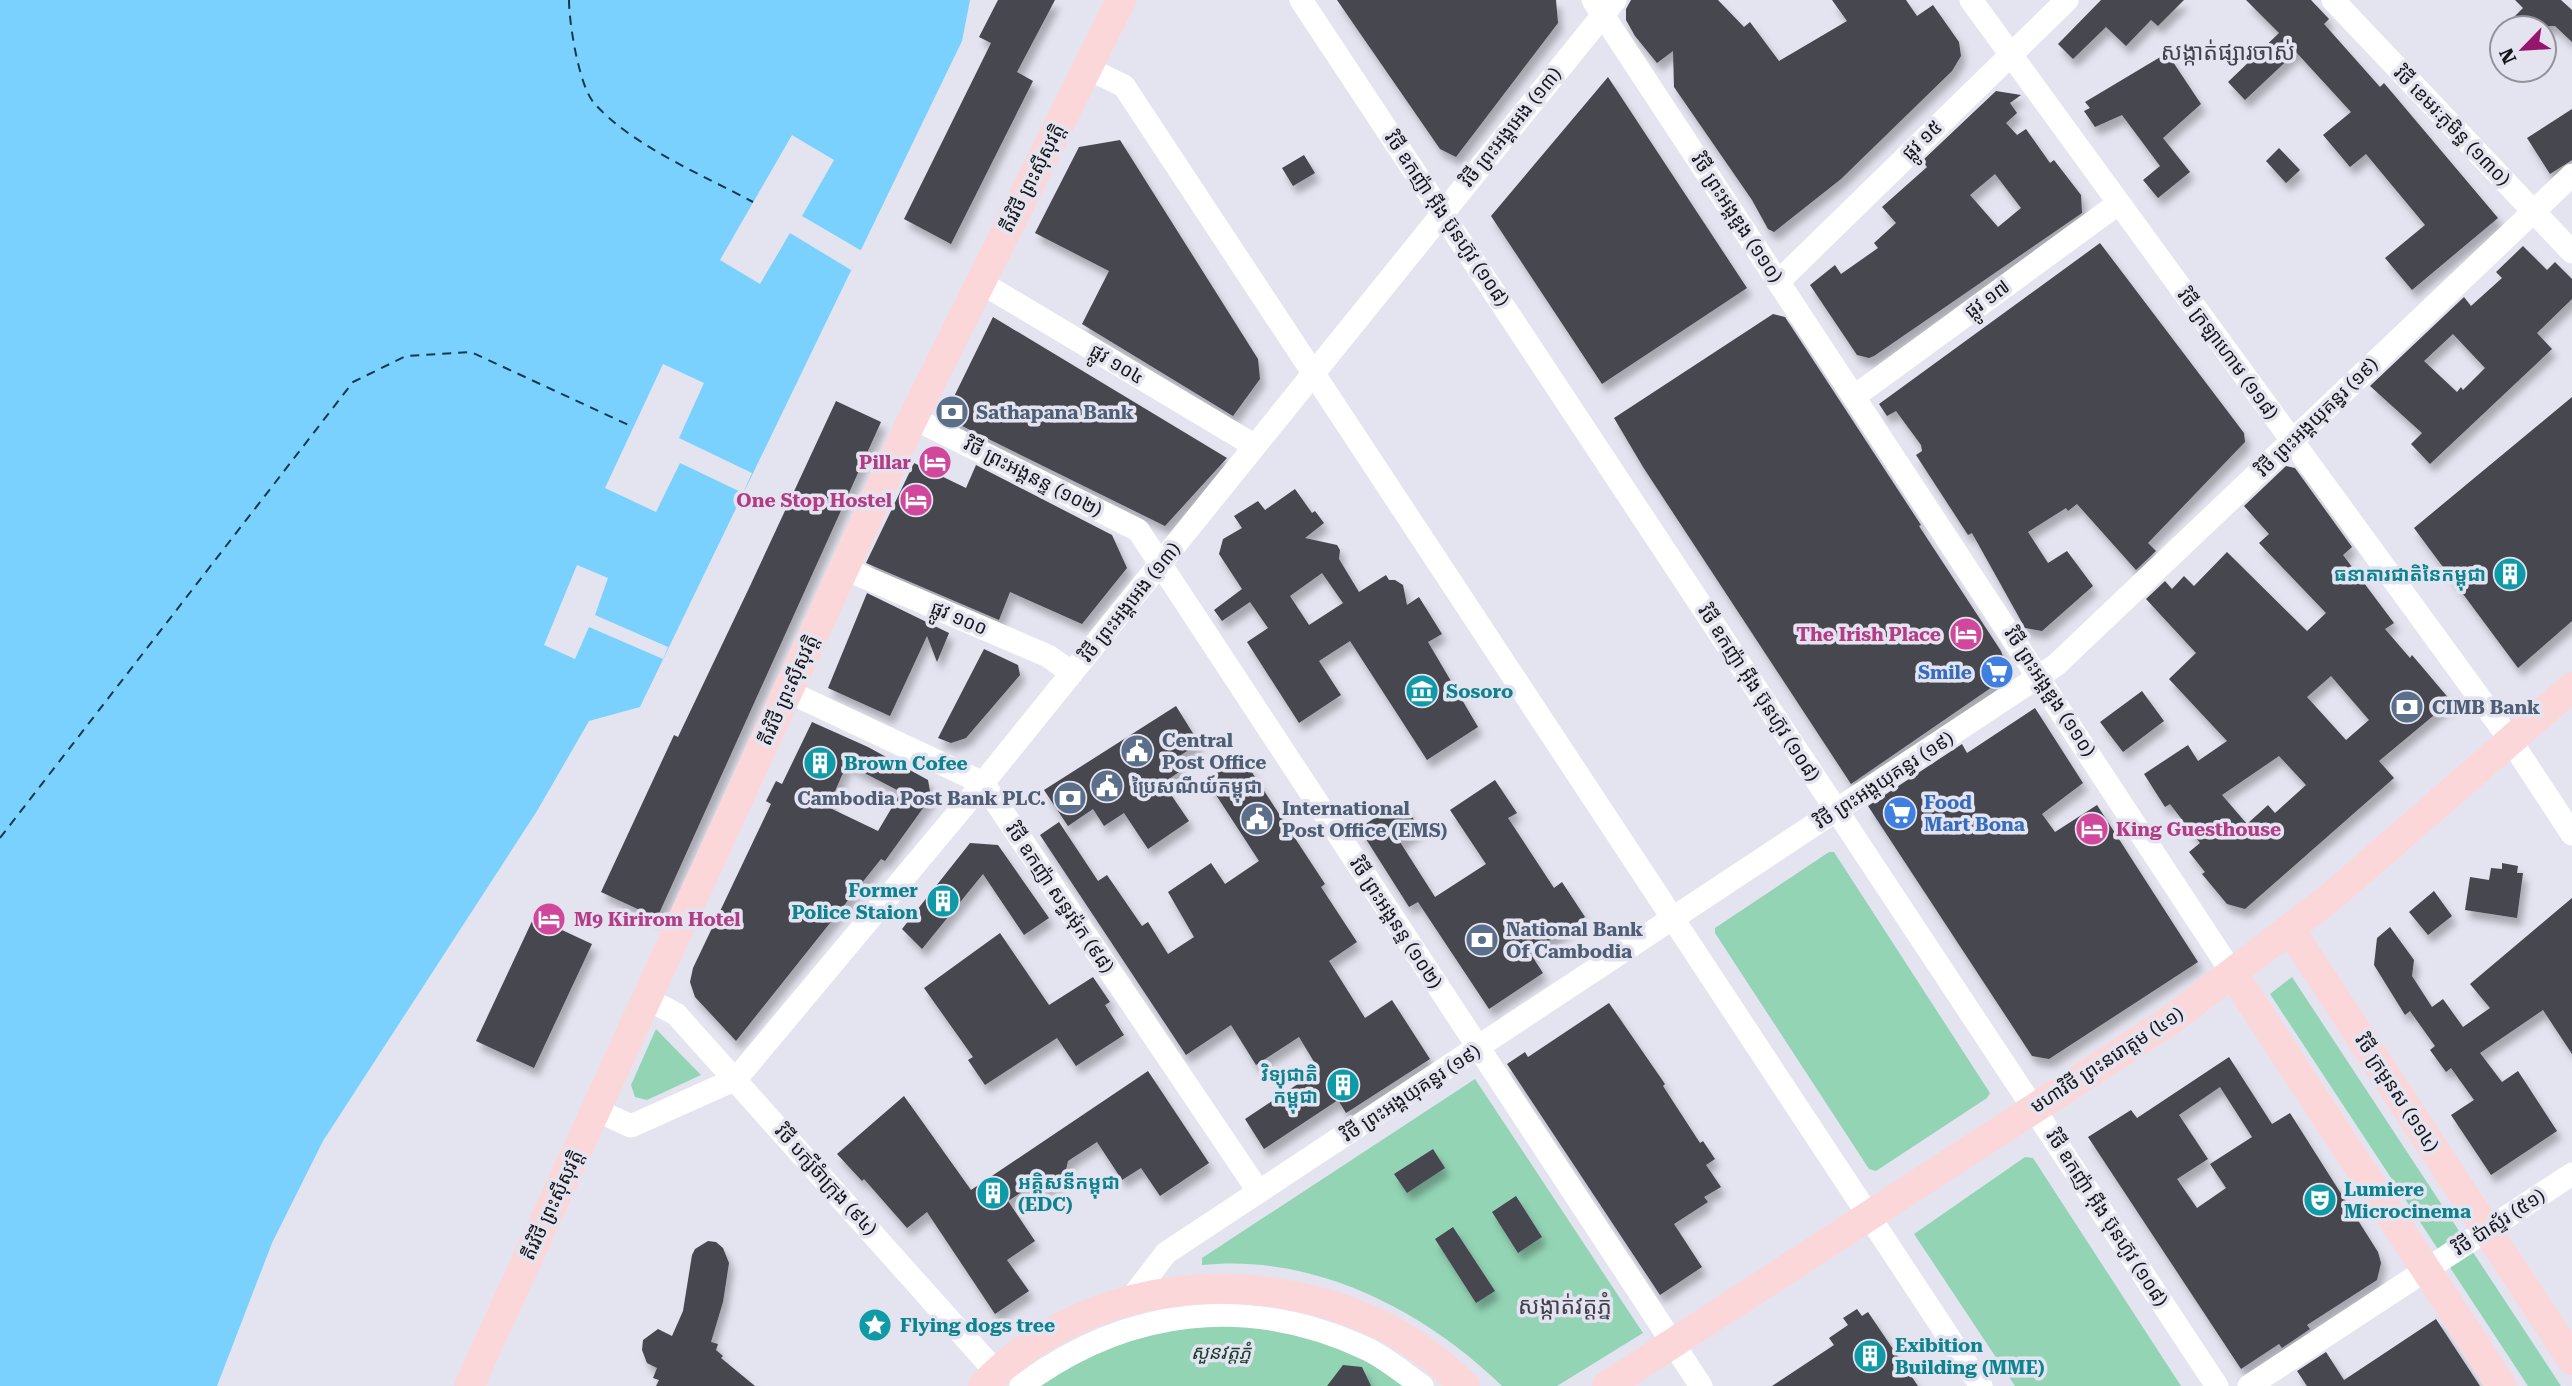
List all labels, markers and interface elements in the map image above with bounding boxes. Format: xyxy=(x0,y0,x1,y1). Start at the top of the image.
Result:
north arrow xyxy=(2488,14,2558,84)
district label: សង្កាត់ផ្សារចាស់ xyxy=(2161,39,2295,66)
text: N xyxy=(2494,44,2522,67)
street label: វិថី ខេមរៈភូមិន្ធ (១៣០) xyxy=(2388,61,2515,191)
street label: វិថី ព្រះអង្គអេង (១៣) xyxy=(1455,63,1567,192)
street label: ផ្លូវ ១៥ xyxy=(1897,115,1951,169)
street label: តីរវិថី ព្រះស៊ីសុវត្តិ xyxy=(995,120,1071,237)
street label: វិថី ឧកញ៉ា អ៊ីង ប៊ុនហ៊ូវ (១០៨) xyxy=(1378,127,1514,312)
street label: វិថី ព្រះអង្គឌួង (១១០) xyxy=(1686,149,1787,287)
street label: ផ្លូវ ១៧ xyxy=(1960,275,2017,328)
street label: វិថី ក្រឡាហោម (១១៨) xyxy=(2172,284,2283,424)
street label: ផ្លូវ ១០៤ xyxy=(1083,339,1148,394)
street label: វិថី ព្រះអង្គយុគន្ធរ (១៩) xyxy=(2251,353,2384,483)
bank icon: Sathapana Bank xyxy=(933,393,971,431)
place label: Sathapana Bank xyxy=(976,401,1134,424)
street label: វិថី ព្រះអង្គនន្ទ (១០២) xyxy=(959,432,1106,522)
hotel icon: Pillar xyxy=(916,443,954,481)
place label: Pillar xyxy=(859,451,911,474)
hotel icon: One Stop Hostel xyxy=(897,481,935,519)
place label: One Stop Hostel xyxy=(736,489,892,512)
street label: វិថី ព្រះអង្គអេង (១៣) xyxy=(1074,538,1186,667)
building icon: ធនាគារជាតិនៃកម្ពុជា xyxy=(2491,555,2529,593)
place label: ធនាគារជាតិនៃកម្ពុជា xyxy=(2334,563,2486,591)
street label: ផ្លូវ ១០០ xyxy=(925,596,991,645)
street label: វិថី ឧកញ៉ា អ៊ីង ប៊ុនហ៊ូវ (១០៨) xyxy=(1692,600,1825,786)
hotel icon: The Irish Place xyxy=(1947,615,1985,653)
place label: The Irish Place xyxy=(1796,623,1941,646)
street label: វិថី ព្រះអង្គឌួង (១១០) xyxy=(1999,623,2100,761)
street label: តីរវិថី ព្រះស៊ីសុវត្តិ xyxy=(753,631,824,750)
supermarket icon: Smile xyxy=(1978,653,2016,691)
place label: Smile xyxy=(1918,661,1972,684)
museum icon: Sosoro xyxy=(1403,672,1441,710)
place label: Sosoro xyxy=(1446,680,1513,703)
bank icon: CIMB Bank xyxy=(2388,688,2426,726)
place label: CIMB Bank xyxy=(2432,696,2540,719)
street label: វិថី ព្រះអង្គយុគន្ធរ (១៩) xyxy=(1810,726,1959,835)
place label: Central Post Office xyxy=(1162,729,1266,774)
public building icon: Central Post Office xyxy=(1118,732,1156,770)
building icon: Brown Cofee xyxy=(801,744,839,782)
place label: Brown Cofee xyxy=(844,752,968,775)
public building icon: ប្រៃសណីយ៍កម្ពុជា xyxy=(1088,767,1126,805)
place label: ប្រៃសណីយ៍កម្ពុជា xyxy=(1132,775,1263,803)
bank icon: Cambodia Post Bank PLC. xyxy=(1051,779,1089,817)
place label: Cambodia Post Bank PLC. xyxy=(797,787,1046,810)
place label: Food Mart Bona xyxy=(1924,791,2025,836)
supermarket icon: Food Mart Bona xyxy=(1881,794,1919,832)
place label: International Post Office (EMS) xyxy=(1282,797,1448,842)
public building icon: International Post Office (EMS) xyxy=(1238,800,1276,838)
hotel icon: King Guesthouse xyxy=(2073,810,2111,848)
street label: វិថី ឧកញ៉ា សន្ធរម៉ុក (៩៨) xyxy=(1000,818,1119,978)
place label: King Guesthouse xyxy=(2116,818,2281,841)
street label: វិថី ព្រះអង្គនន្ទ (១០២) xyxy=(1344,853,1447,993)
place label: Former Police Staion xyxy=(791,879,918,924)
building icon: Former Police Staion xyxy=(924,882,962,920)
hotel icon: M9 Kirirom Hotel xyxy=(530,900,568,938)
place label: M9 Kirirom Hotel xyxy=(574,908,740,931)
place label: National Bank Of Cambodia xyxy=(1506,918,1643,963)
bank icon: National Bank Of Cambodia xyxy=(1463,921,1501,959)
street label: មហាវិថី ព្រះនរោត្តម (៤១) xyxy=(2026,1002,2188,1118)
street label: វិថី ក្រមួនស (១១៤) xyxy=(2350,1029,2444,1156)
street label: វិថី ព្រះអង្គយុគន្ធរ (១៩) xyxy=(1337,1039,1486,1148)
place label: វិទ្យុជាតិ កម្ពុជា xyxy=(1261,1063,1318,1113)
building icon: វិទ្យុជាតិ កម្ពុជា xyxy=(1324,1066,1362,1104)
street label: វិថី បក្សីចំាក្រុង (៩៤) xyxy=(769,1119,882,1241)
street label: វិថី ឧកញ៉ា អ៊ីង ប៊ុនហ៊ូវ (១០៨) xyxy=(2040,1125,2173,1311)
street label: តីរវិថី ព្រះស៊ីសុវត្តិ xyxy=(516,1146,589,1264)
place label: អគ្គិសនីកម្ពុជា (EDC) xyxy=(1018,1171,1120,1216)
building icon: អគ្គិសនីកម្ពុជា (EDC) xyxy=(974,1174,1012,1212)
place label: Lumiere Microcinema xyxy=(2344,1178,2471,1223)
theatre icon: Lumiere Microcinema xyxy=(2301,1181,2339,1219)
street label: វិថី ប៉ាស្ទ័រ (៥១) xyxy=(2448,1184,2550,1261)
district label: សង្កាត់វត្តភ្នំ xyxy=(1518,1291,1612,1320)
place icon: Flying dogs tree xyxy=(856,1306,894,1344)
place label: Flying dogs tree xyxy=(900,1314,1055,1337)
place label: Exibition Building (MME) xyxy=(1895,1334,2045,1379)
building icon: Exibition Building (MME) xyxy=(1851,1337,1889,1375)
park label: សួនវត្ដភ្នំ xyxy=(1191,1341,1252,1364)

